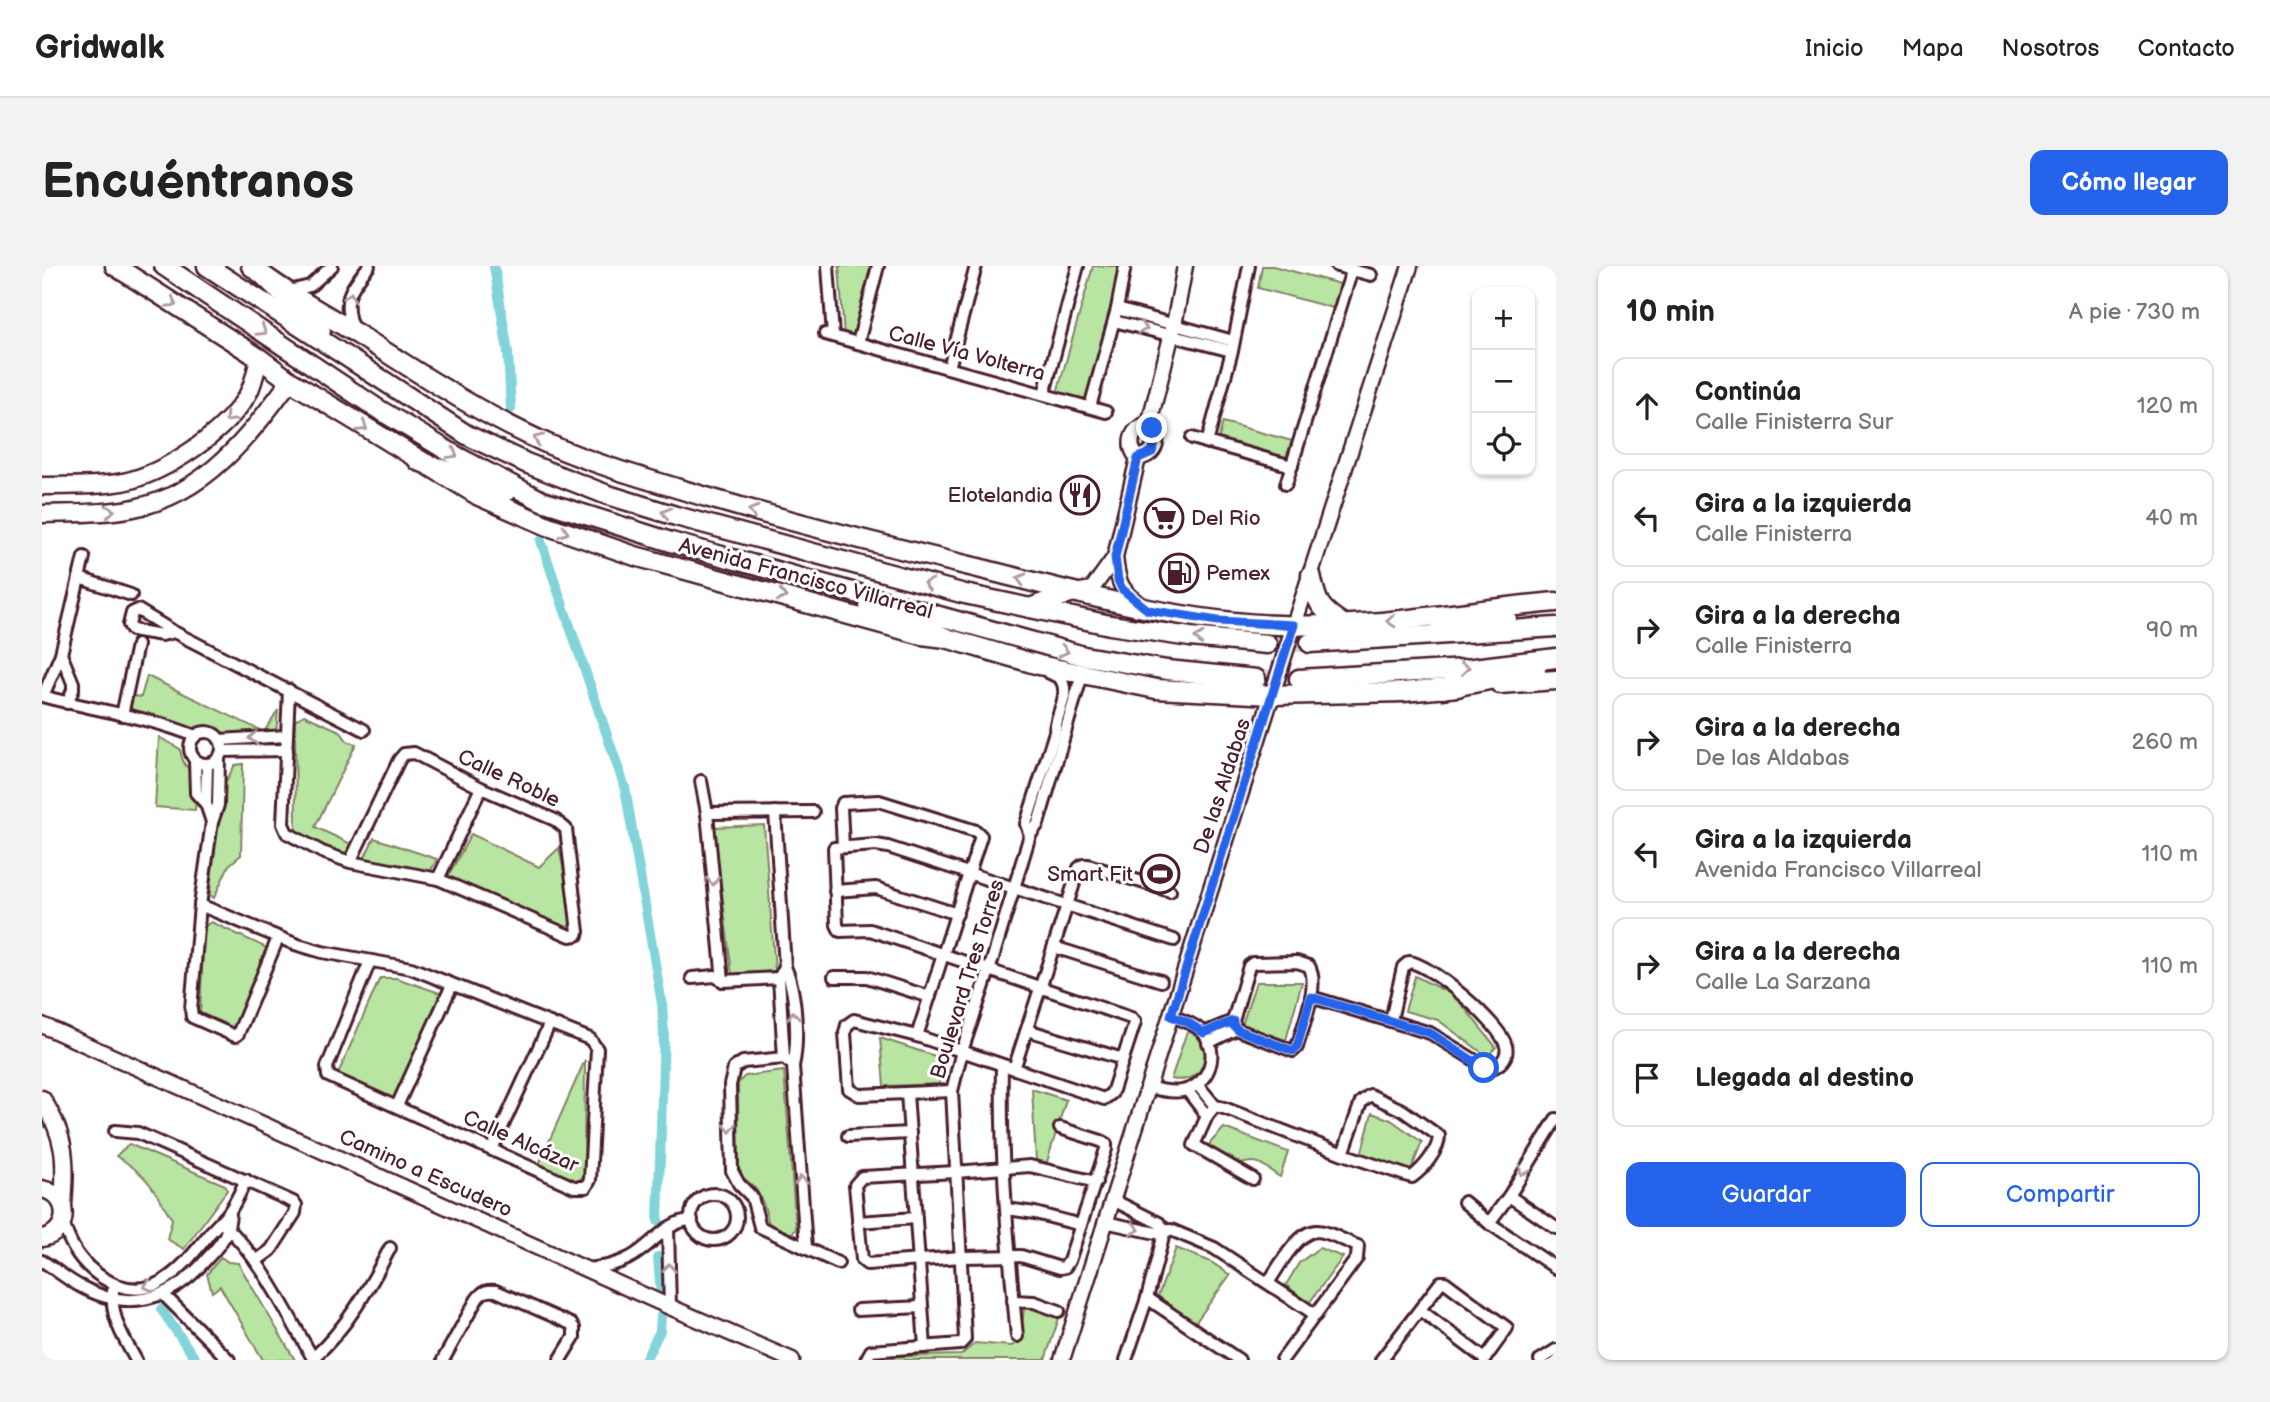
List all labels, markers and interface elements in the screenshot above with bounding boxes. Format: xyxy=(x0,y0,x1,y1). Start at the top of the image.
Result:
text: Gridwalk xyxy=(35,28,165,68)
text: Inicio xyxy=(1805,34,1864,63)
text: Mapa xyxy=(1902,34,1964,63)
text: Nosotros xyxy=(2002,34,2099,63)
text: Contacto xyxy=(2137,34,2235,63)
button: Cómo llegar xyxy=(2030,150,2228,215)
text: Encuéntranos xyxy=(42,153,354,212)
map controls xyxy=(1472,287,1535,476)
button: + xyxy=(1472,287,1535,350)
one-way arrow xyxy=(342,291,356,303)
text: 10 min xyxy=(1626,294,1715,330)
one-way arrow xyxy=(165,295,178,308)
text: A pie · 730 m xyxy=(2069,298,2200,326)
one-way arrow xyxy=(1136,320,1148,334)
street label: Calle Vía Volterra xyxy=(886,321,1048,386)
one-way arrow xyxy=(254,323,267,336)
button: − xyxy=(1472,350,1535,413)
text: Continúa xyxy=(1695,377,1802,408)
icon: ahead xyxy=(1628,387,1666,425)
text: 120 m xyxy=(2137,392,2198,420)
text: Calle Finisterra Sur xyxy=(1695,408,1893,436)
one-way arrow xyxy=(224,409,237,422)
route end xyxy=(1136,412,1167,443)
button: locate xyxy=(1472,413,1535,476)
one-way arrow xyxy=(356,418,369,431)
one-way arrow xyxy=(532,433,545,447)
one-way arrow xyxy=(446,446,458,459)
restaurant icon: Elotelandia xyxy=(1059,474,1101,516)
place label: Elotelandia xyxy=(948,483,1053,508)
text: Gira a la izquierda xyxy=(1695,489,1912,520)
supermarket icon: Del Rio xyxy=(1143,497,1185,539)
icon: left xyxy=(1628,499,1666,537)
one-way arrow xyxy=(104,503,116,518)
one-way arrow xyxy=(748,504,760,519)
text: 40 m xyxy=(2145,504,2198,532)
one-way arrow xyxy=(660,506,672,521)
place label: Del Rio xyxy=(1191,506,1261,531)
text: Calle Finisterra xyxy=(1695,520,1852,548)
one-way arrow xyxy=(558,524,570,538)
street label: Avenida Francisco Villarreal xyxy=(676,533,936,624)
fuel station icon: Pemex xyxy=(1158,552,1200,594)
place label: Pemex xyxy=(1206,561,1270,586)
one-way arrow xyxy=(1015,573,1027,587)
one-way arrow xyxy=(923,578,935,592)
one-way arrow xyxy=(776,588,788,603)
text: Gira a la derecha xyxy=(1695,601,1901,632)
icon: right xyxy=(1628,611,1666,649)
one-way arrow xyxy=(1385,613,1396,628)
text: 90 m xyxy=(2146,616,2198,644)
one-way arrow xyxy=(1193,631,1205,646)
text: Calle Finisterra xyxy=(1695,632,1852,660)
one-way arrow xyxy=(1058,643,1070,657)
one-way arrow xyxy=(1460,661,1471,676)
text: Gira a la derecha xyxy=(1695,713,1901,744)
street label: De las Aldabas xyxy=(1189,715,1256,857)
icon: right xyxy=(1628,723,1666,761)
text: 260 m xyxy=(2132,728,2198,756)
one-way arrow xyxy=(247,730,258,745)
street label: Calle Roble xyxy=(454,744,564,813)
text: De las Aldabas xyxy=(1695,744,1849,772)
text: Gira a la izquierda xyxy=(1695,825,1912,856)
icon: left xyxy=(1628,835,1666,873)
text: 110 m xyxy=(2141,840,2198,868)
sports icon: Smart Fit xyxy=(1139,853,1181,895)
text: Avenida Francisco Villarreal xyxy=(1695,856,1982,884)
place label: Smart Fit xyxy=(1047,862,1134,887)
one-way arrow xyxy=(706,875,721,886)
street label: Boulevard Tres Torres xyxy=(925,876,1010,1082)
text: Gira a la derecha xyxy=(1695,937,1901,968)
icon: right xyxy=(1628,947,1666,985)
text: 110 m xyxy=(2141,952,2198,980)
text: Calle La Sarzana xyxy=(1695,968,1871,996)
one-way arrow xyxy=(786,1010,801,1021)
route start xyxy=(1468,1052,1499,1083)
icon: arrive xyxy=(1628,1059,1666,1097)
text: Llegada al destino xyxy=(1695,1063,1914,1094)
street label: Calle Alcázar xyxy=(459,1105,583,1178)
one-way arrow xyxy=(722,1123,738,1134)
street label: Camino a Escudero xyxy=(335,1124,516,1223)
button: Guardar xyxy=(1626,1162,1906,1227)
button: Compartir xyxy=(1920,1162,2200,1227)
one-way arrow xyxy=(1518,1164,1531,1177)
one-way arrow xyxy=(794,1175,809,1186)
one-way arrow xyxy=(1129,1221,1141,1235)
one-way arrow xyxy=(661,1262,676,1273)
one-way arrow xyxy=(142,1277,154,1292)

